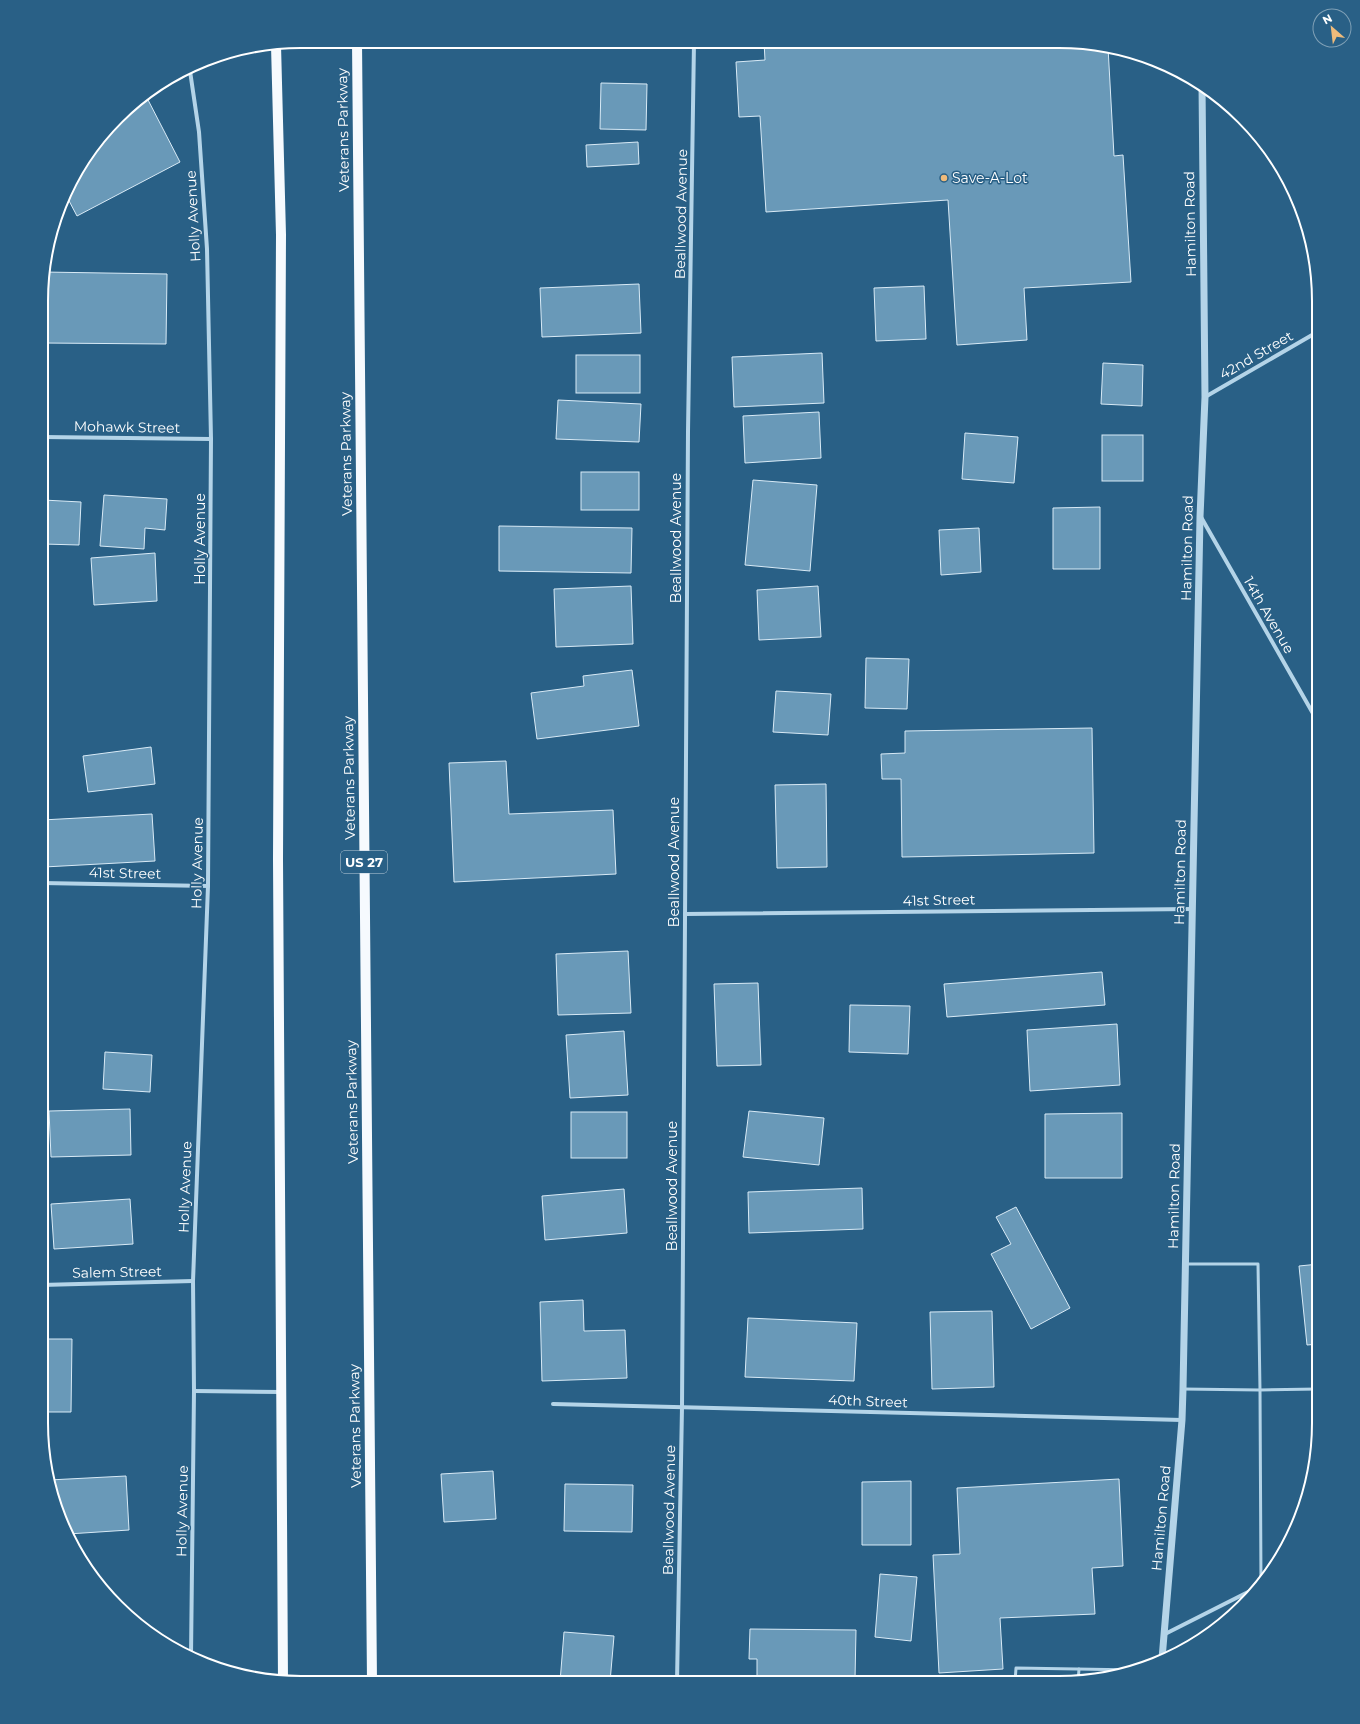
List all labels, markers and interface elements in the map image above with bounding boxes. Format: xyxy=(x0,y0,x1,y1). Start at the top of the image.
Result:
north arrow xyxy=(1312,8,1352,48)
text: N xyxy=(1320,11,1335,27)
street label: Veterans Parkway xyxy=(333,68,353,192)
street label: Beallwood Avenue xyxy=(671,149,691,279)
place label: Save-A-Lot xyxy=(952,169,1028,187)
street label: Holly Avenue xyxy=(182,170,204,262)
street label: Hamilton Road xyxy=(1180,171,1200,277)
marker: Save-A-Lot xyxy=(939,173,949,183)
street label: 42nd Street xyxy=(1216,327,1296,383)
street label: Veterans Parkway xyxy=(336,392,356,516)
street label: Mohawk Street xyxy=(74,417,181,437)
street label: Beallwood Avenue xyxy=(667,473,685,603)
street label: Holly Avenue xyxy=(191,493,209,585)
street label: Hamilton Road xyxy=(1177,495,1197,601)
street label: 14th Avenue xyxy=(1240,573,1298,657)
street label: Veterans Parkway xyxy=(339,716,359,840)
street label: Beallwood Avenue xyxy=(665,797,683,927)
street label: Holly Avenue xyxy=(187,817,207,909)
street label: Hamilton Road xyxy=(1170,819,1190,925)
road number: US 27 xyxy=(341,851,387,873)
street label: 41st Street xyxy=(89,863,162,883)
street label: 41st Street xyxy=(903,890,976,910)
street label: Veterans Parkway xyxy=(342,1040,362,1164)
street label: Beallwood Avenue xyxy=(663,1121,681,1251)
street label: Holly Avenue xyxy=(174,1141,196,1233)
street label: Hamilton Road xyxy=(1164,1143,1184,1249)
street label: Salem Street xyxy=(72,1262,162,1282)
street label: Veterans Parkway xyxy=(345,1364,365,1488)
street label: 40th Street xyxy=(828,1391,909,1411)
street label: Beallwood Avenue xyxy=(659,1445,679,1575)
street label: Hamilton Road xyxy=(1147,1464,1175,1572)
street label: Holly Avenue xyxy=(172,1465,192,1557)

